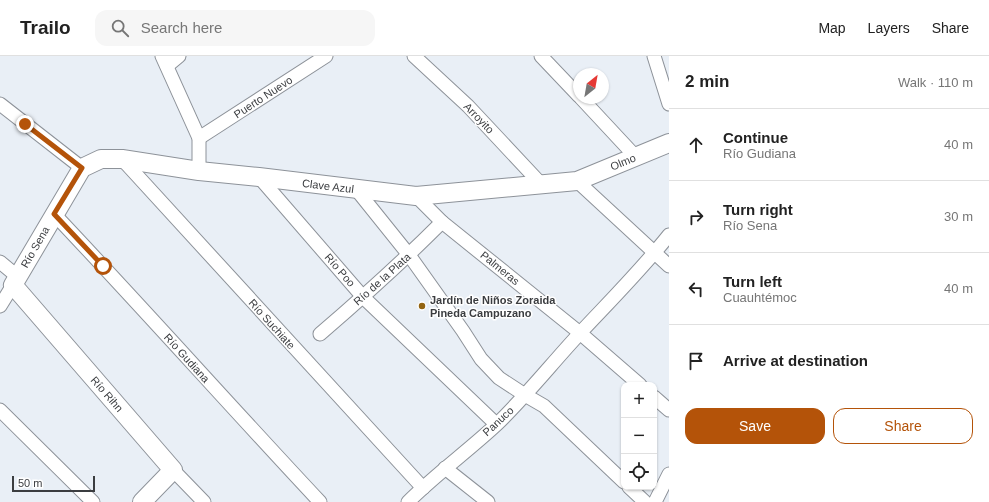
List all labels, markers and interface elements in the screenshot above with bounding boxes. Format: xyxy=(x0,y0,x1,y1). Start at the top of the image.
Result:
search box xyxy=(95,10,375,46)
text: Trailo xyxy=(20,17,71,38)
icon: search xyxy=(109,17,131,39)
text: Search here xyxy=(141,19,222,36)
text: Map xyxy=(818,20,846,36)
text: Layers xyxy=(868,20,910,36)
text: Share xyxy=(932,20,969,36)
north arrow xyxy=(573,68,609,104)
text: 2 min xyxy=(685,72,729,91)
street label: Puerto Nuevo xyxy=(232,74,294,120)
text: Walk · 110 m xyxy=(898,75,973,90)
street label: Arroyito xyxy=(462,100,496,136)
route end xyxy=(16,115,34,133)
text: Continue xyxy=(723,129,788,146)
icon: ahead xyxy=(685,134,707,156)
text: 40 m xyxy=(944,137,973,152)
text: Río Gudiana xyxy=(723,146,796,161)
street label: Olmo xyxy=(609,152,637,172)
street label: Clave Azul xyxy=(301,177,355,195)
text: Turn right xyxy=(723,201,793,218)
icon: right xyxy=(685,206,707,228)
text: 30 m xyxy=(944,209,973,224)
text: Río Sena xyxy=(723,218,777,233)
street label: Río Sena xyxy=(18,223,52,270)
street label: Palmeras xyxy=(478,249,522,288)
street label: Río de la Plata xyxy=(351,250,413,308)
street label: Río Poo xyxy=(322,251,358,289)
route start xyxy=(94,257,112,275)
text: Turn left xyxy=(723,273,782,290)
icon: left xyxy=(685,278,707,300)
text: 40 m xyxy=(944,281,973,296)
text: Cuauhtémoc xyxy=(723,290,797,305)
place label: Jardín de Niños Zoraida Pineda Campuzano xyxy=(430,294,556,319)
street label: Río Suchiate xyxy=(246,297,298,351)
marker: Jardín de Niños Zoraida Pineda Campuzano xyxy=(417,301,427,311)
street label: Río Gudiana xyxy=(162,331,213,386)
icon: arrive xyxy=(685,350,707,372)
text: Arrive at destination xyxy=(723,352,868,369)
street label: Río Rihn xyxy=(88,374,126,414)
map controls xyxy=(621,382,657,490)
button: + xyxy=(621,382,657,418)
street label: Panuco xyxy=(480,404,516,438)
button: Save xyxy=(685,408,825,444)
button: Share xyxy=(833,408,973,444)
button: − xyxy=(621,418,657,454)
button: locate xyxy=(621,454,657,490)
scale bar xyxy=(12,474,95,493)
text: 50 m xyxy=(18,477,42,489)

